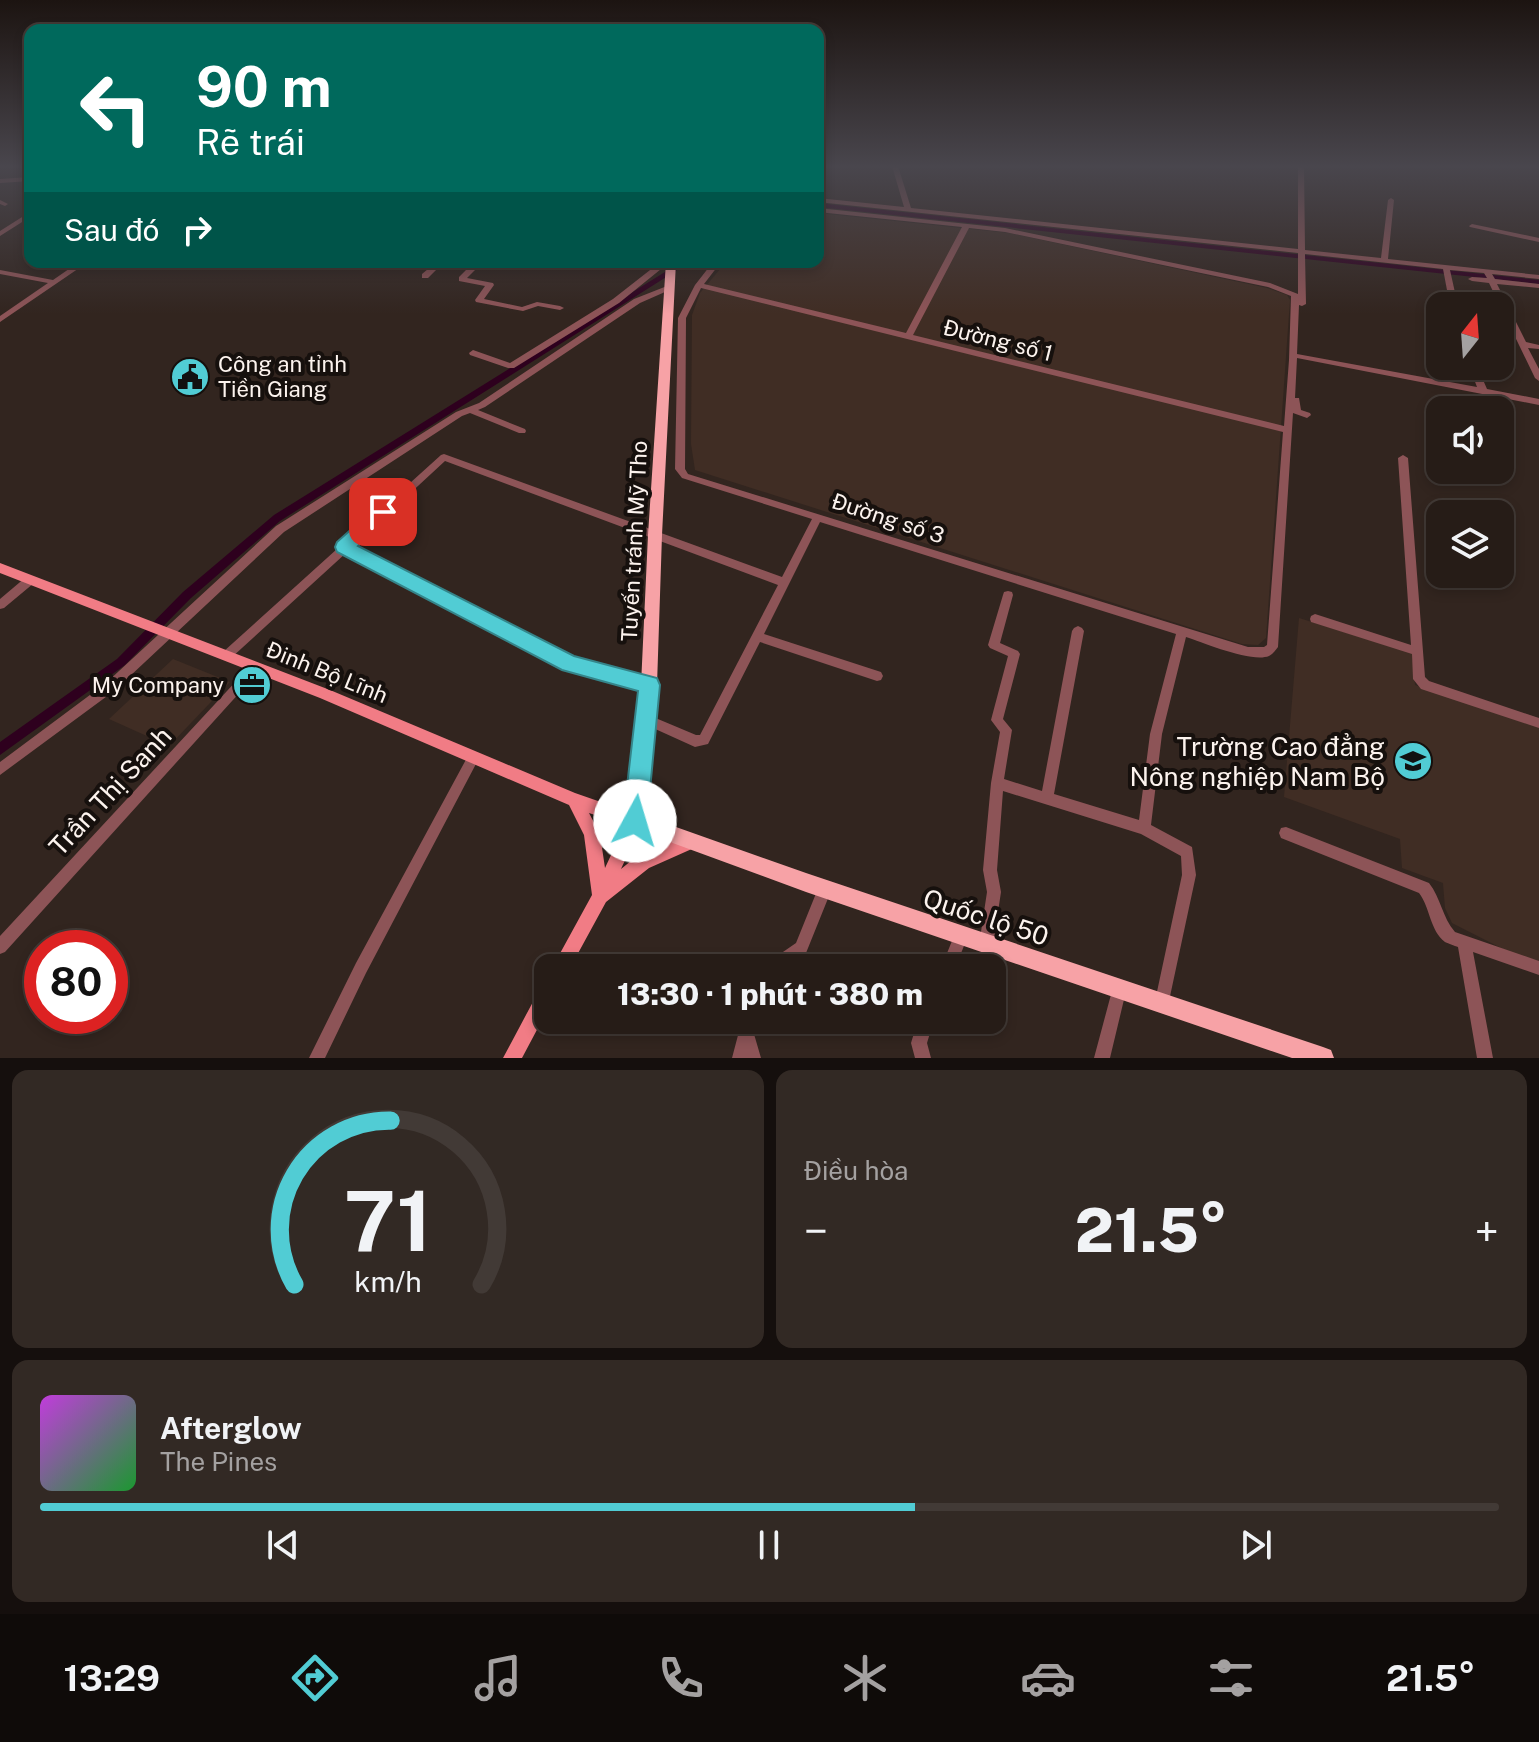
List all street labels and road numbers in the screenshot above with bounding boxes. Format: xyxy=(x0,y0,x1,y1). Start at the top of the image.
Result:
street label: Đường số 1 xyxy=(940,314,1056,366)
street label: Tuyến tránh Mỹ Tho xyxy=(616,440,652,642)
street label: Đường số 3 xyxy=(828,488,948,548)
street label: Đinh Bộ Lĩnh xyxy=(262,636,392,708)
street label: Trần Thị Sanh xyxy=(42,720,178,862)
street label: Quốc lộ 50 xyxy=(919,882,1053,952)

